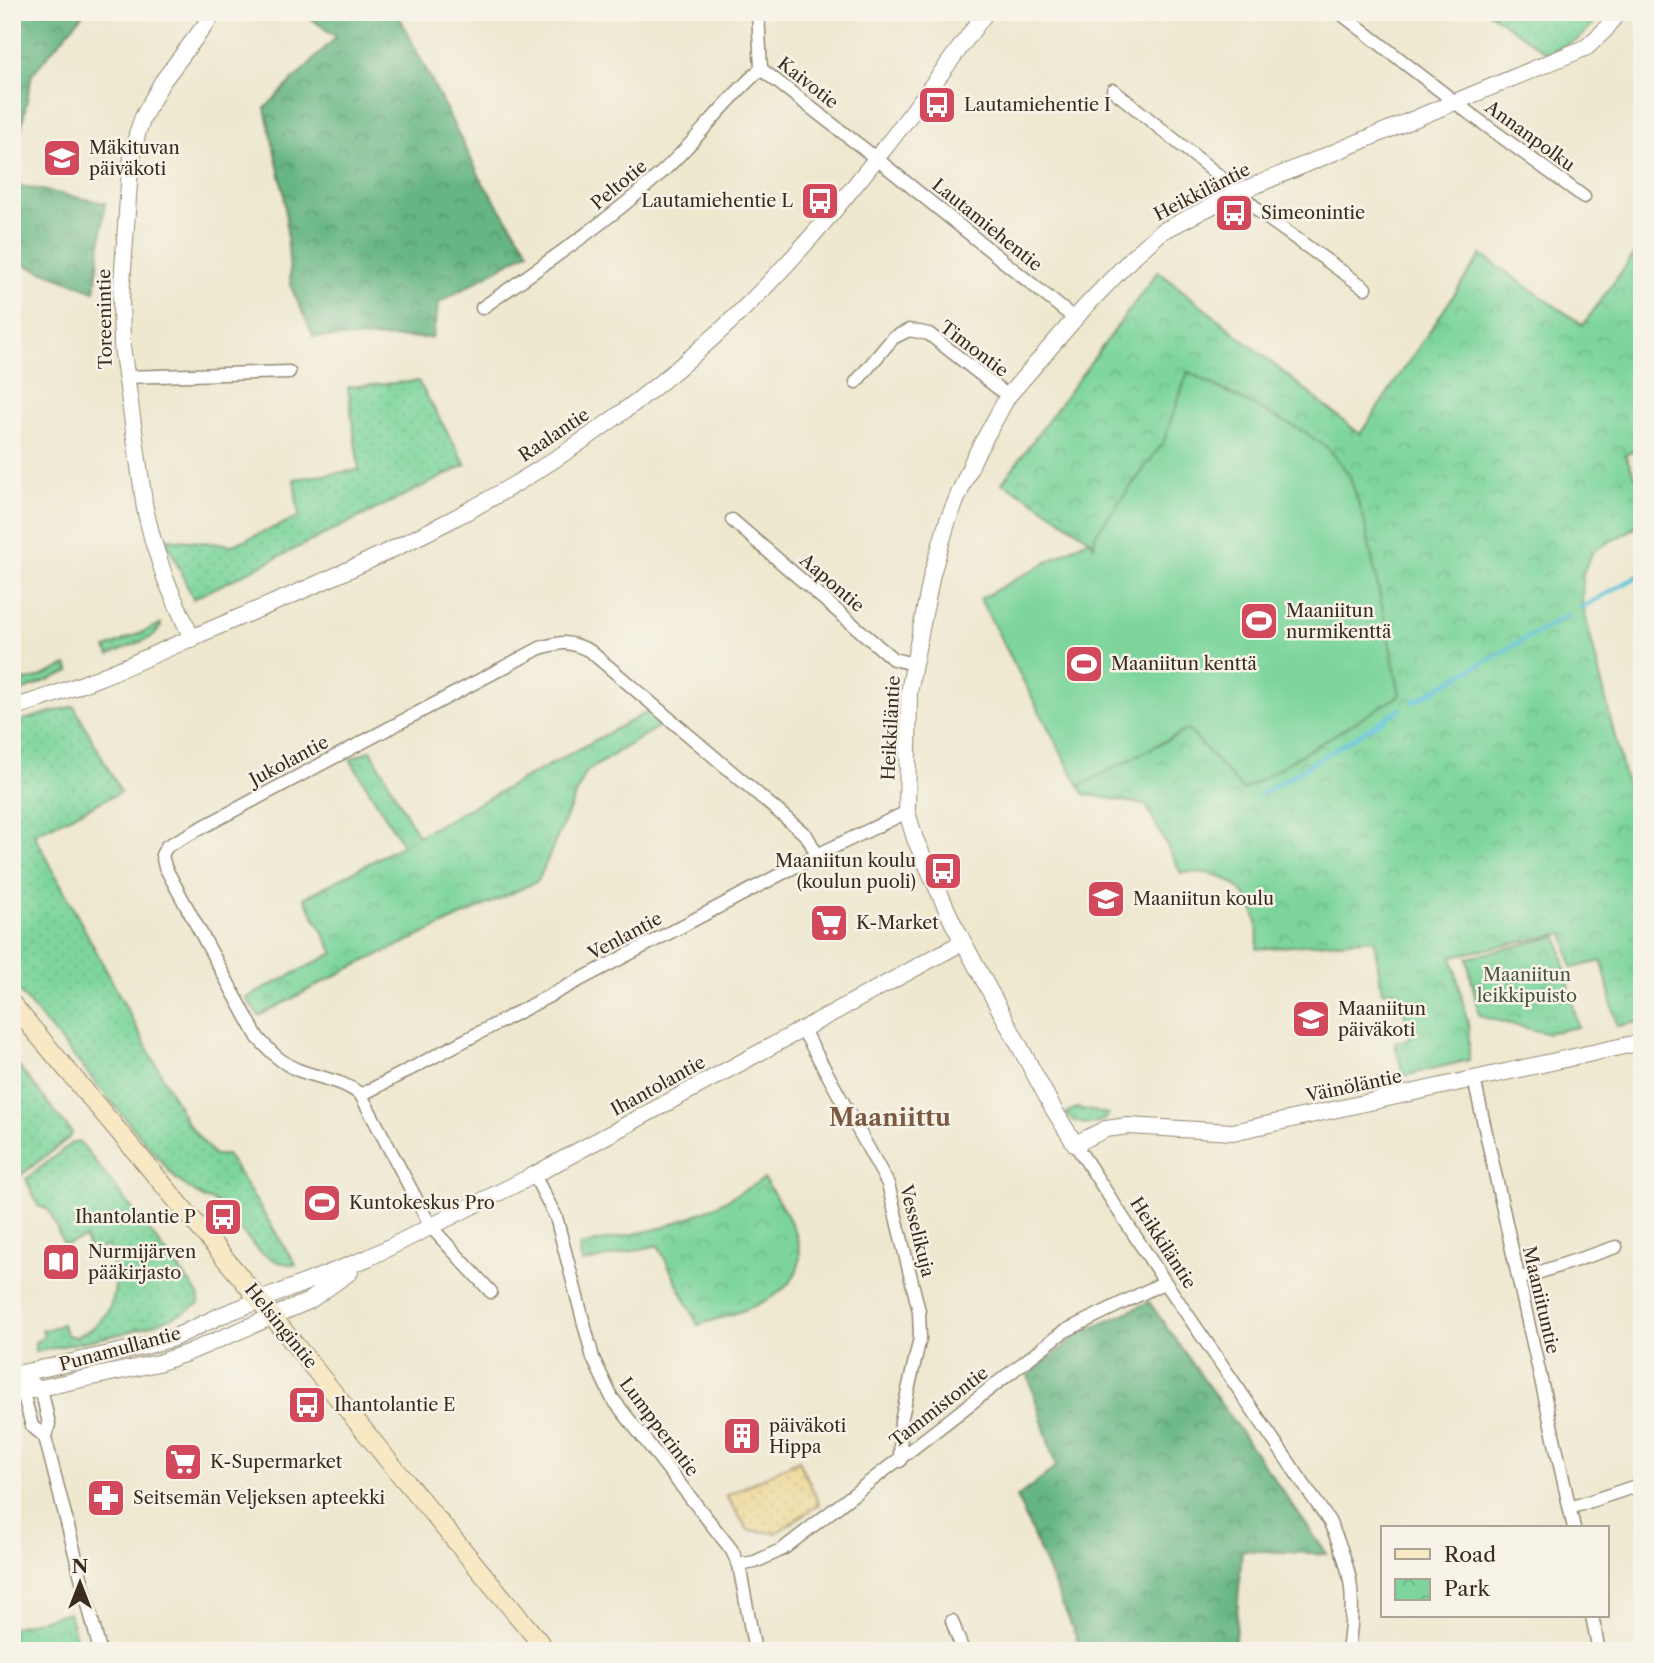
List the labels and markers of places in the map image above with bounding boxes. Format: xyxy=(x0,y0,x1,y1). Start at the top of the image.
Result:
bus stop icon: Lautamiehentie I xyxy=(916,84,958,126)
place label: Lautamiehentie I xyxy=(964,94,1111,116)
school or university icon: Mäkituvan päiväkoti xyxy=(41,137,83,179)
place label: Mäkituvan päiväkoti xyxy=(89,137,180,180)
bus stop icon: Lautamiehentie L xyxy=(799,180,841,222)
place label: Lautamiehentie L xyxy=(641,190,793,212)
bus stop icon: Simeonintie xyxy=(1213,192,1255,234)
place label: Simeonintie xyxy=(1261,202,1365,224)
sports icon: Maaniitun nurmikenttä xyxy=(1238,600,1280,642)
place label: Maaniitun nurmikenttä xyxy=(1286,600,1392,643)
sports icon: Maaniitun kenttä xyxy=(1063,643,1105,685)
place label: Maaniitun kenttä xyxy=(1111,653,1258,675)
place label: Maaniitun koulu (koulun puoli) xyxy=(775,850,916,893)
bus stop icon: Maaniitun koulu (koulun puoli) xyxy=(922,850,964,892)
school or university icon: Maaniitun koulu xyxy=(1085,878,1127,920)
place label: Maaniitun koulu xyxy=(1133,888,1274,910)
supermarket icon: K-Market xyxy=(808,902,850,944)
place label: K-Market xyxy=(856,912,939,934)
school or university icon: Maaniitun päiväkoti xyxy=(1290,998,1332,1040)
place label: Maaniitun päiväkoti xyxy=(1338,998,1426,1041)
sports icon: Kuntokeskus Pro xyxy=(301,1182,343,1224)
place label: Kuntokeskus Pro xyxy=(349,1192,495,1214)
bus stop icon: Ihantolantie P xyxy=(202,1196,244,1238)
place label: Ihantolantie P xyxy=(75,1206,196,1228)
library icon: Nurmijärven pääkirjasto xyxy=(40,1241,82,1283)
place label: Nurmijärven pääkirjasto xyxy=(88,1241,196,1284)
bus stop icon: Ihantolantie E xyxy=(286,1384,328,1426)
place label: Ihantolantie E xyxy=(334,1394,455,1416)
building icon: päiväkoti Hippa xyxy=(721,1415,763,1457)
place label: päiväkoti Hippa xyxy=(769,1415,847,1458)
supermarket icon: K-Supermarket xyxy=(162,1441,204,1483)
place label: K-Supermarket xyxy=(210,1451,343,1473)
pharmacy icon: Seitsemän Veljeksen apteekki xyxy=(85,1477,127,1519)
place label: Seitsemän Veljeksen apteekki xyxy=(133,1487,386,1509)

